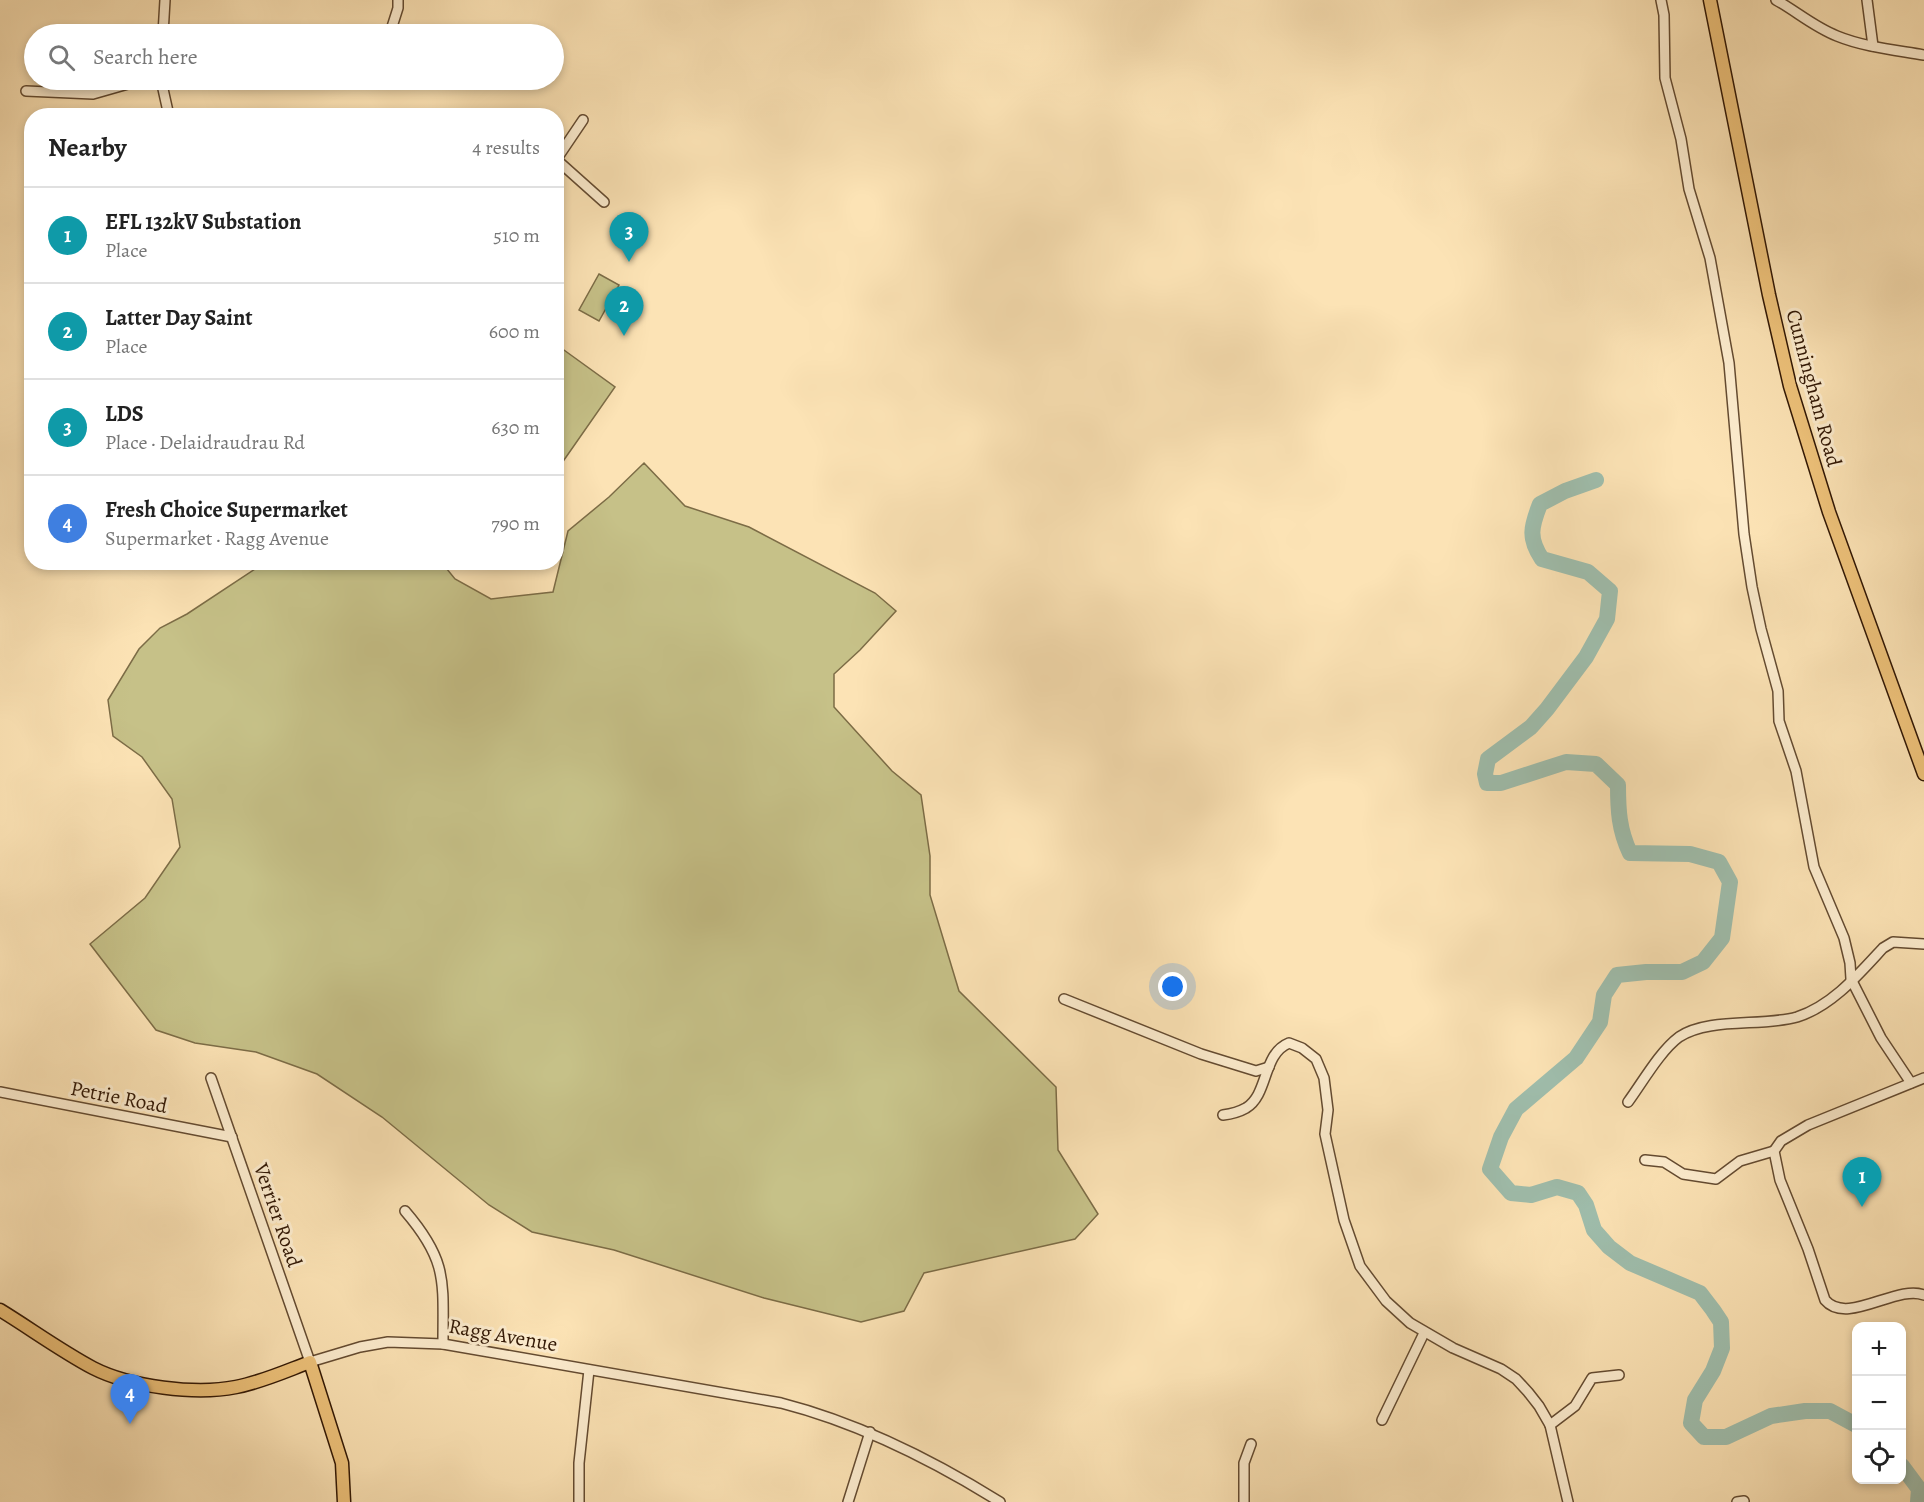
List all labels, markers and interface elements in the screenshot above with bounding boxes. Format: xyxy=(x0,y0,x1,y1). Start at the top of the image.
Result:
search box xyxy=(24,24,564,90)
icon: search xyxy=(45,41,78,74)
text: Search here xyxy=(93,42,198,72)
text: Nearby xyxy=(48,130,127,165)
text: 4 results xyxy=(472,134,540,161)
text: EFL 132kV Substation xyxy=(105,207,301,237)
pin: 3 xyxy=(610,212,648,262)
text: 1 xyxy=(64,222,71,249)
text: 510 m xyxy=(493,222,540,249)
text: Place xyxy=(105,237,147,264)
pin: 2 xyxy=(604,286,644,336)
text: Latter Day Saint xyxy=(105,303,253,333)
street label: Cunningham Road xyxy=(1780,306,1849,470)
text: 2 xyxy=(63,318,72,345)
text: 600 m xyxy=(489,318,540,345)
text: Place xyxy=(105,333,147,360)
text: LDS xyxy=(105,399,144,429)
text: 3 xyxy=(63,414,72,441)
text: 630 m xyxy=(491,414,540,441)
text: Place · Delaidraudrau Rd xyxy=(105,429,305,456)
text: Fresh Choice Supermarket xyxy=(105,495,348,525)
text: 4 xyxy=(63,510,72,537)
text: 790 m xyxy=(491,510,540,537)
text: Supermarket · Ragg Avenue xyxy=(105,525,329,552)
your location xyxy=(1158,972,1187,1001)
street label: Petrie Road xyxy=(68,1074,171,1120)
street label: Verrier Road xyxy=(247,1158,309,1271)
pin: 1 xyxy=(1842,1158,1882,1207)
street label: Ragg Avenue xyxy=(446,1312,560,1358)
map controls xyxy=(1852,1322,1906,1484)
button: + xyxy=(1852,1322,1906,1376)
pin: 4 xyxy=(110,1374,150,1424)
button: − xyxy=(1852,1376,1906,1430)
button: locate xyxy=(1852,1430,1906,1484)

